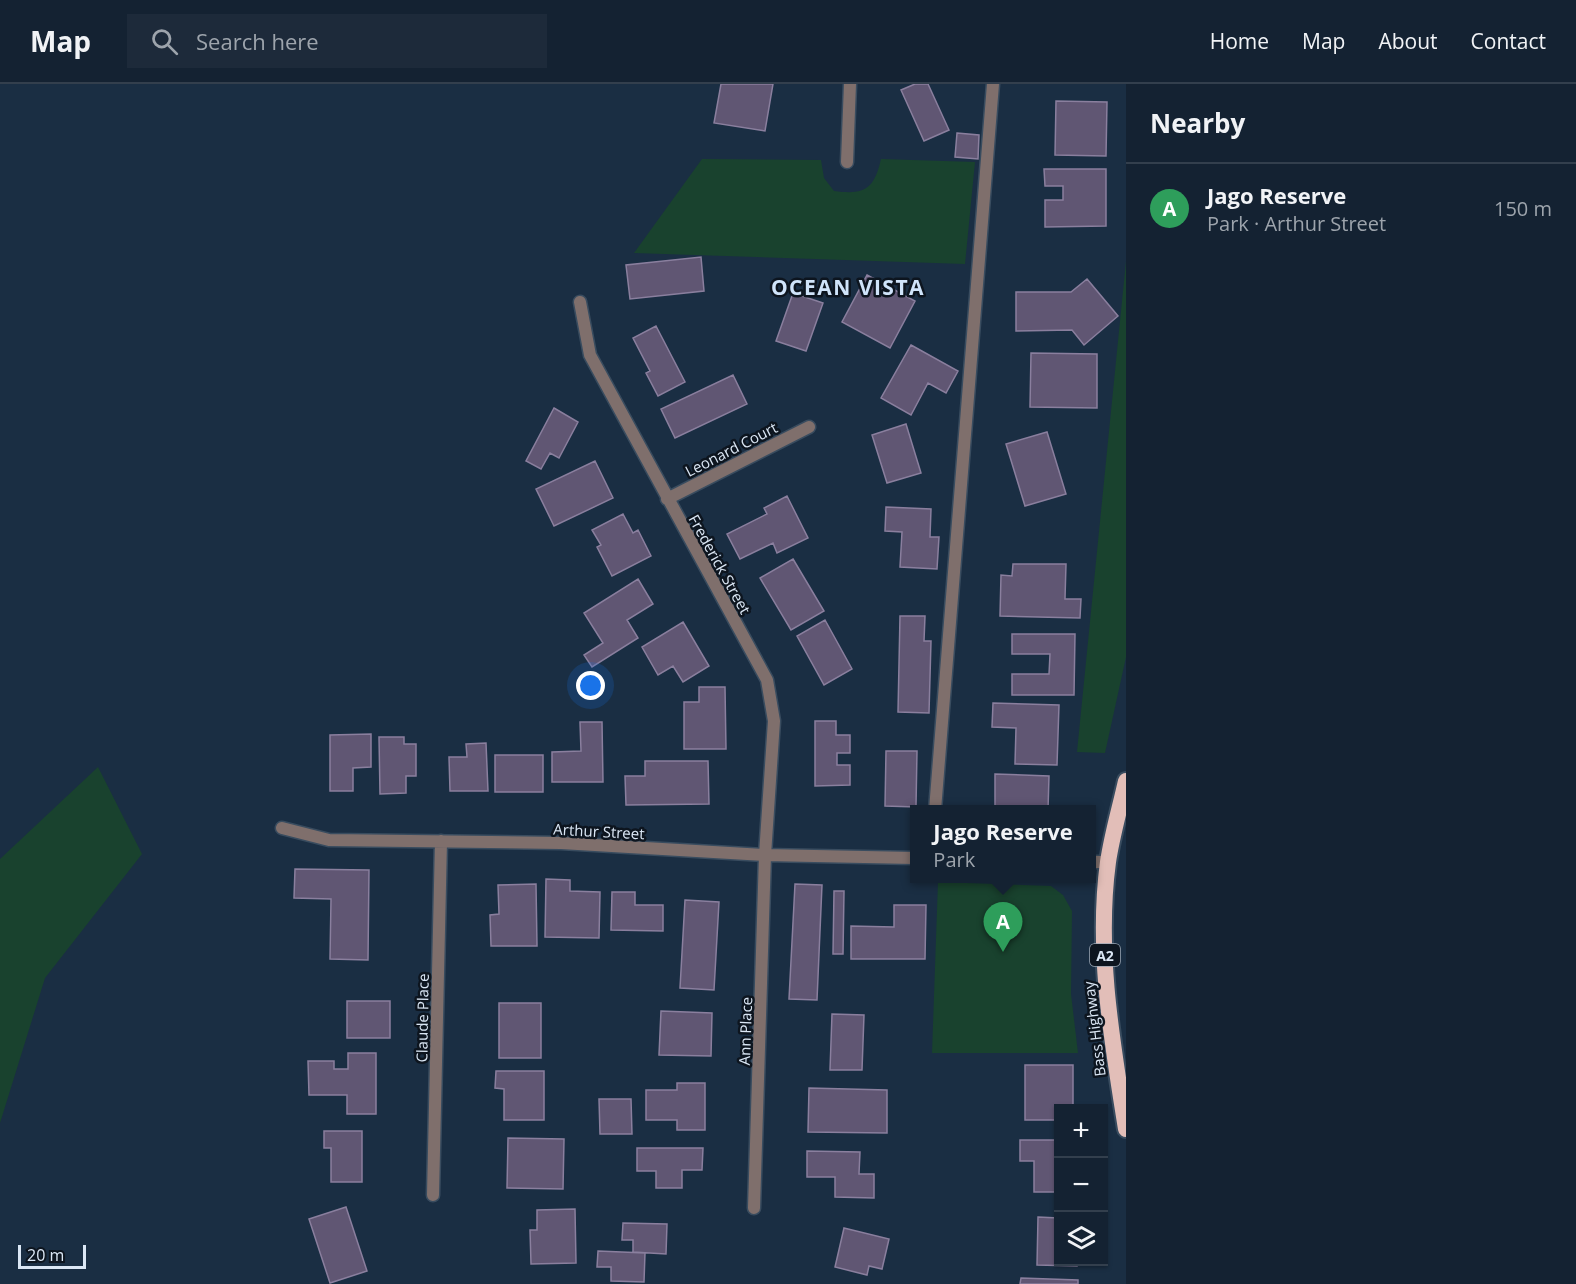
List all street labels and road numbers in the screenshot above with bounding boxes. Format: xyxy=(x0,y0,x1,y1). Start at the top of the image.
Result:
street label: Leonard Court xyxy=(681,417,781,481)
street label: Frederick Street xyxy=(684,511,756,617)
street label: Arthur Street xyxy=(553,819,645,843)
road number: A2 xyxy=(1090,944,1120,966)
street label: Claude Place xyxy=(411,973,433,1063)
street label: Bass Highway xyxy=(1078,980,1110,1078)
street label: Ann Place xyxy=(734,996,756,1066)

